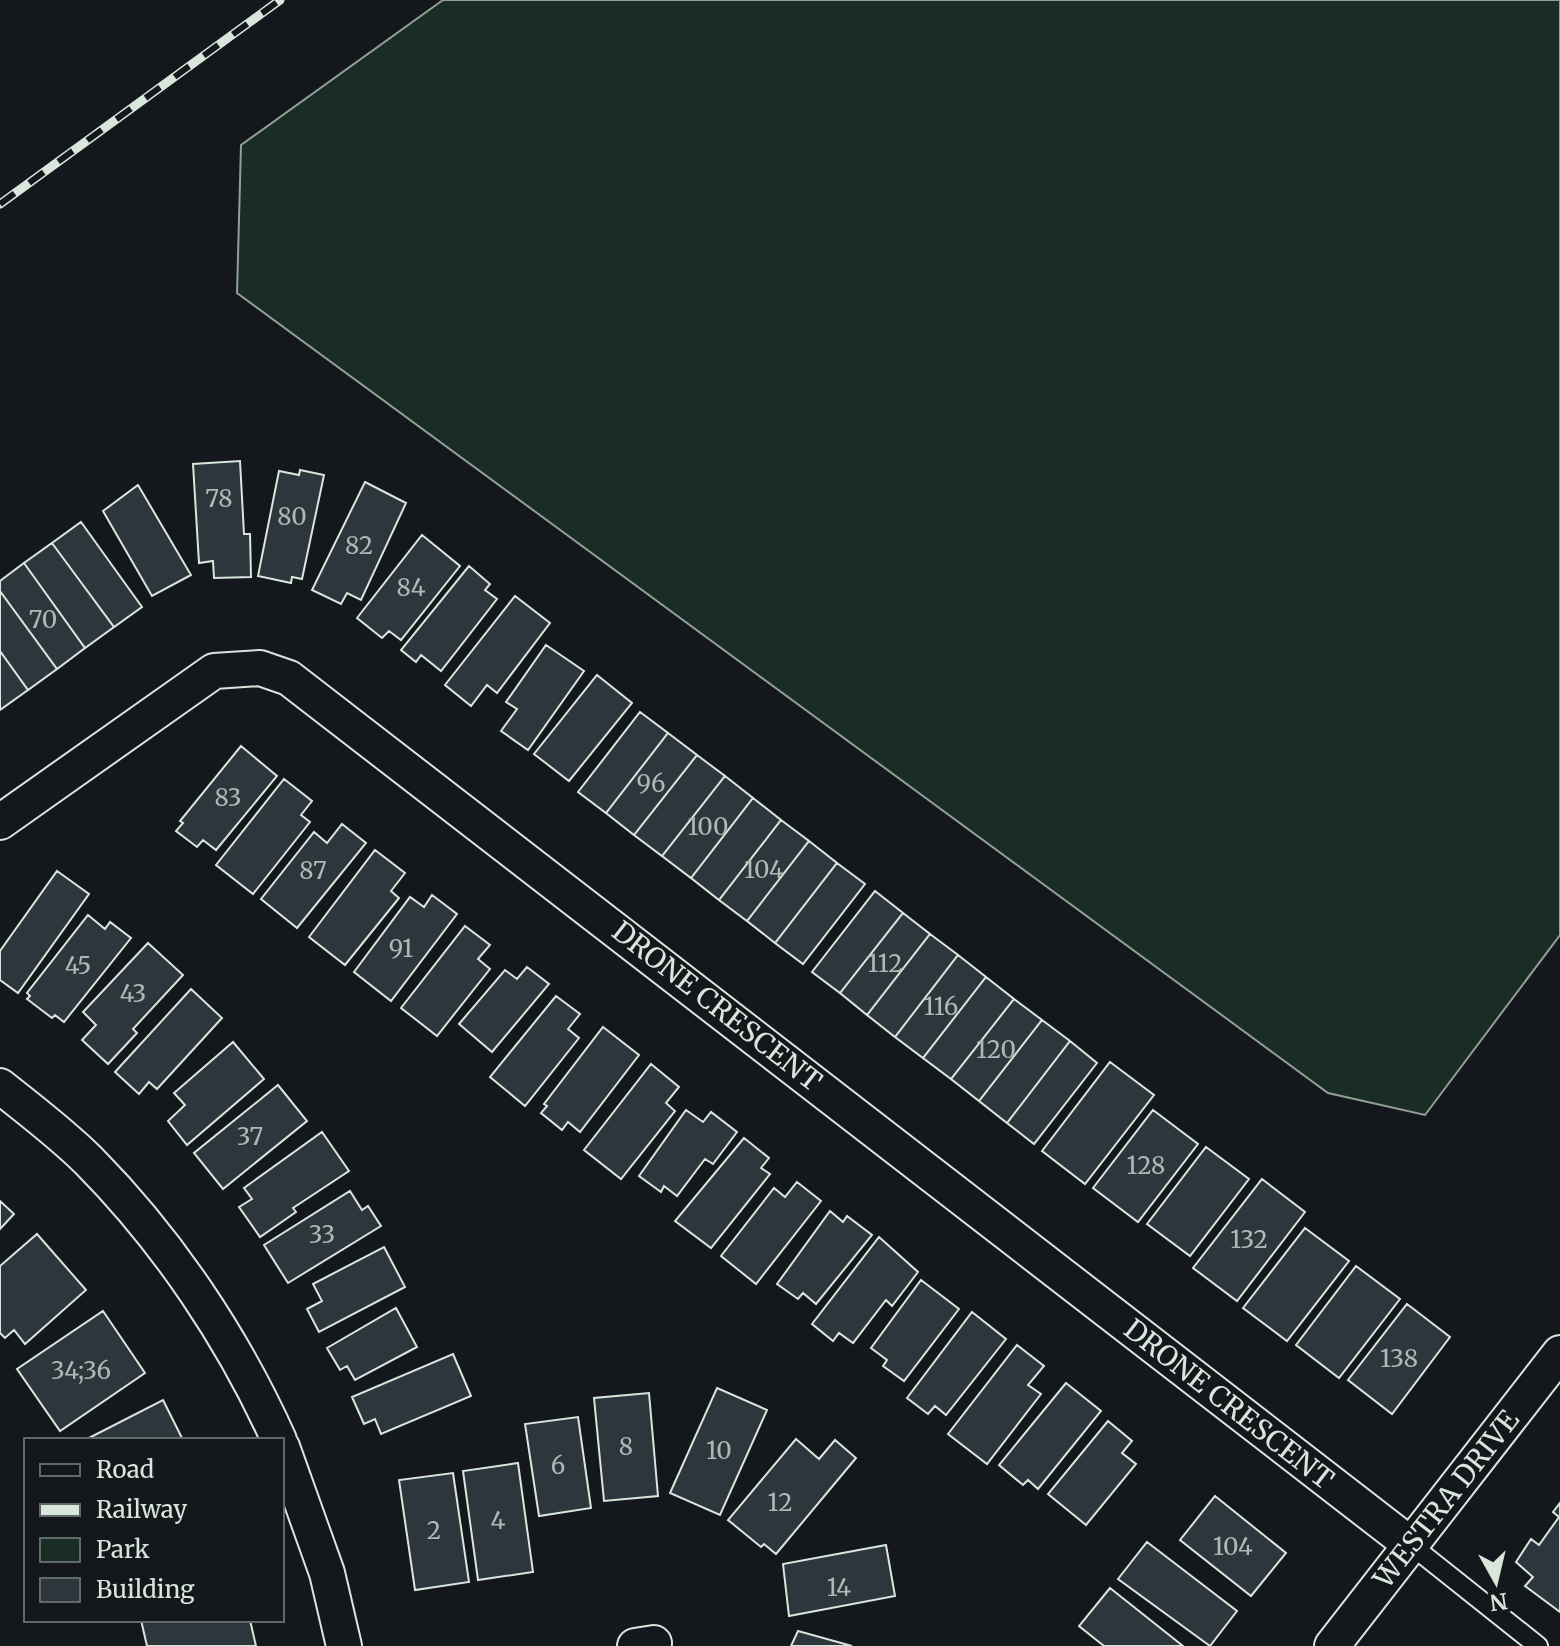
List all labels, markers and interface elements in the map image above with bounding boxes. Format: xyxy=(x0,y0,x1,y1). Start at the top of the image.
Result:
house number: 78 xyxy=(205,483,233,514)
house number: 80 xyxy=(277,501,307,532)
house number: 82 xyxy=(345,530,373,561)
house number: 84 xyxy=(397,572,426,603)
house number: 70 xyxy=(29,604,57,635)
house number: 96 xyxy=(637,768,666,799)
house number: 83 xyxy=(214,782,242,813)
house number: 100 xyxy=(688,811,728,842)
house number: 104 xyxy=(744,854,784,885)
house number: 87 xyxy=(299,855,327,886)
street label: DRONE CRESCENT xyxy=(605,913,829,1099)
house number: 91 xyxy=(389,933,413,964)
house number: 112 xyxy=(868,948,902,979)
house number: 45 xyxy=(65,950,91,981)
house number: 43 xyxy=(120,978,146,1009)
house number: 116 xyxy=(924,991,958,1022)
house number: 120 xyxy=(976,1034,1016,1065)
house number: 37 xyxy=(237,1121,263,1152)
house number: 128 xyxy=(1127,1150,1165,1181)
house number: 33 xyxy=(309,1219,335,1250)
house number: 132 xyxy=(1230,1224,1268,1255)
street label: DRONE CRESCENT xyxy=(1117,1311,1341,1497)
house number: 138 xyxy=(1380,1343,1418,1374)
house number: 34;36 xyxy=(51,1355,111,1386)
street label: WESTRA DRIVE xyxy=(1365,1402,1527,1596)
house number: 8 xyxy=(619,1431,633,1462)
house number: 10 xyxy=(706,1435,732,1466)
legend xyxy=(24,1438,284,1622)
house number: 6 xyxy=(551,1450,565,1481)
text: Road xyxy=(96,1454,154,1485)
house number: 12 xyxy=(768,1487,792,1518)
text: Railway xyxy=(96,1494,187,1525)
house number: 4 xyxy=(491,1505,506,1536)
house number: 2 xyxy=(427,1515,441,1546)
house number: 104 xyxy=(1213,1531,1253,1562)
text: Park xyxy=(96,1534,150,1565)
north arrow xyxy=(1456,1542,1536,1622)
house number: 14 xyxy=(827,1572,851,1603)
text: Building xyxy=(96,1574,195,1605)
text: N xyxy=(1488,1587,1509,1617)

